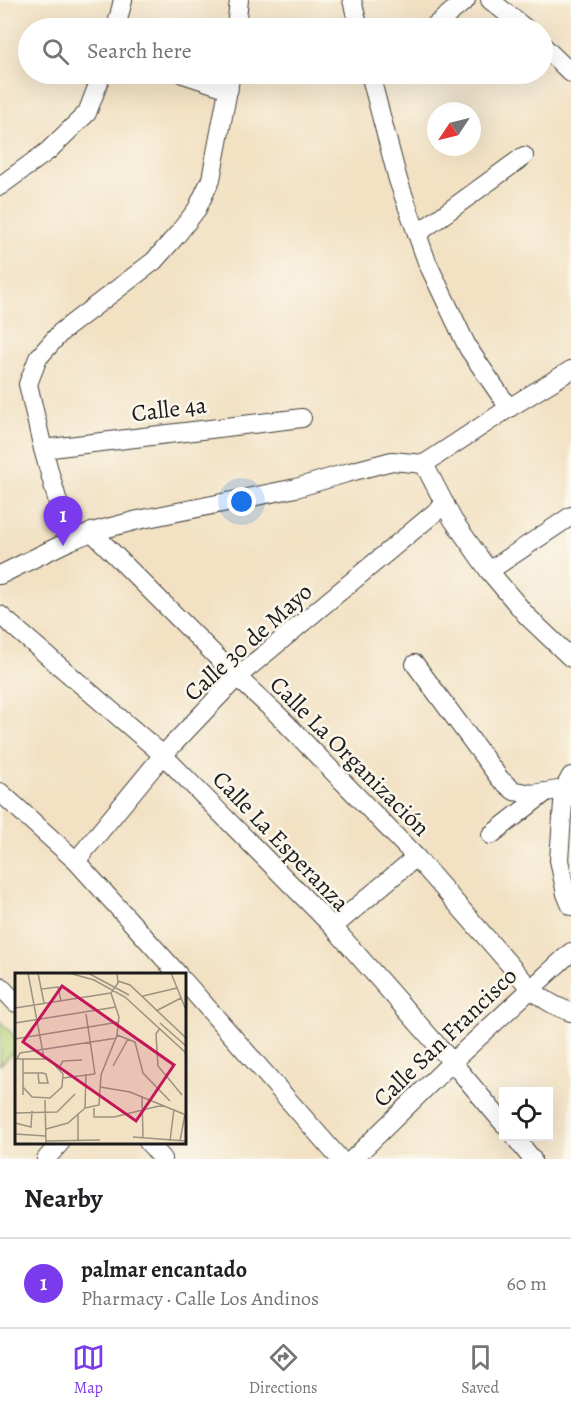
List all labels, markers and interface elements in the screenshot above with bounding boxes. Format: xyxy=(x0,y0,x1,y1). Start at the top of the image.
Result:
search box xyxy=(18,18,553,84)
icon: search xyxy=(39,35,72,68)
text: Search here xyxy=(87,36,192,66)
north arrow xyxy=(427,102,481,156)
street label: Calle 4a xyxy=(130,388,209,429)
your location xyxy=(227,487,256,516)
pin: 1 xyxy=(44,496,82,546)
street label: Calle 30 de Mayo xyxy=(177,576,319,708)
street label: Calle La Organización xyxy=(263,669,437,843)
street label: Calle La Esperanza xyxy=(205,764,357,919)
street label: Calle San Francisco xyxy=(366,960,524,1114)
inset map xyxy=(15,973,186,1144)
map controls xyxy=(499,1087,553,1141)
button: locate xyxy=(499,1087,553,1141)
text: Nearby xyxy=(24,1181,103,1216)
text: palmar encantado xyxy=(81,1255,247,1285)
text: 1 xyxy=(40,1270,47,1297)
text: 60 m xyxy=(507,1270,547,1297)
text: Pharmacy · Calle Los Andinos xyxy=(81,1285,319,1312)
tab: Map xyxy=(72,1341,105,1399)
tab: Directions xyxy=(249,1341,317,1399)
tab: Saved xyxy=(461,1341,499,1399)

